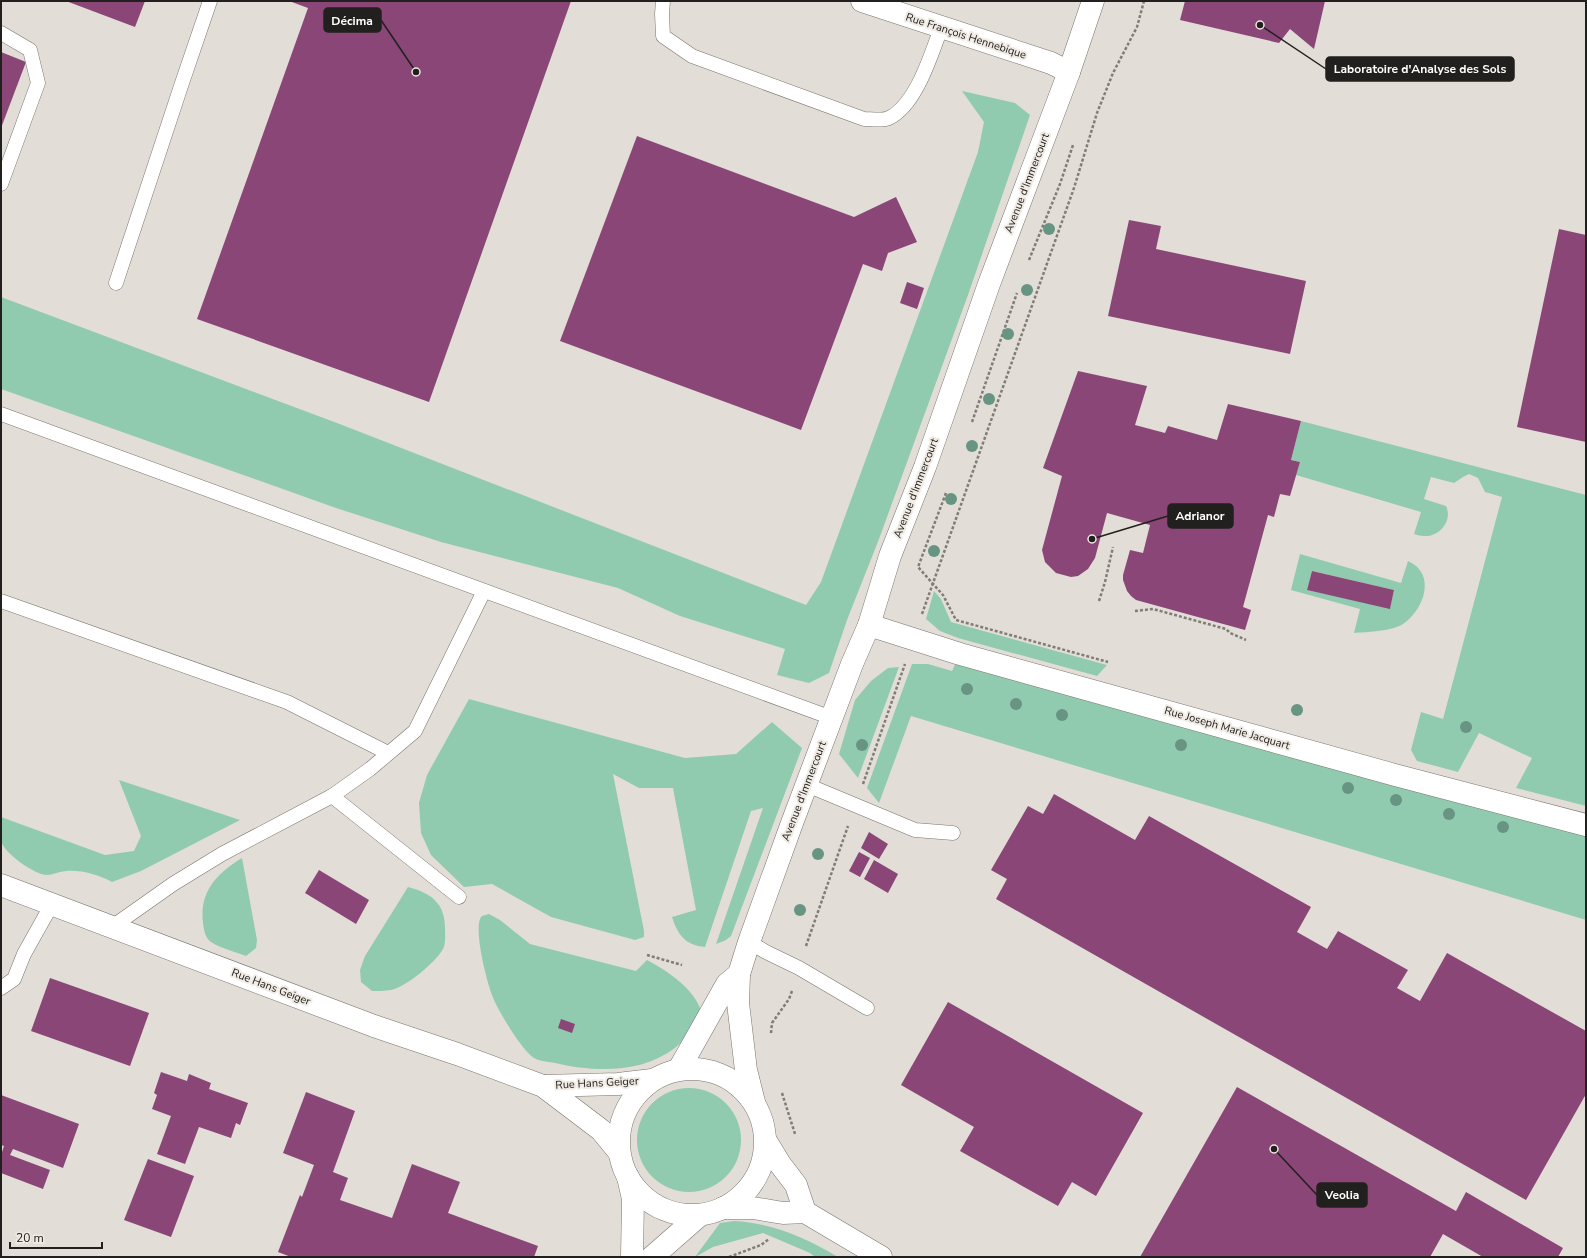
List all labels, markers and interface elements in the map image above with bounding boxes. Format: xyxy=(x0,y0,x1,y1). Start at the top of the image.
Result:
callout: Décima xyxy=(324,8,381,32)
street label: Rue François Hennebique xyxy=(904,9,1028,63)
text: Décima xyxy=(331,13,373,29)
callout: Laboratoire d'Analyse des Sols xyxy=(1326,57,1514,81)
text: Laboratoire d'Analyse des Sols xyxy=(1334,61,1506,77)
street label: Avenue d'Immercourt xyxy=(1001,131,1053,235)
street label: Avenue d'Immercourt xyxy=(890,436,942,540)
callout: Adrianor xyxy=(1168,504,1233,528)
text: Adrianor xyxy=(1175,508,1225,524)
street label: Rue Joseph Marie Jacquart xyxy=(1163,703,1292,753)
street label: Avenue d'Immercourt xyxy=(778,739,830,843)
street label: Rue Hans Geiger xyxy=(229,965,313,1009)
street label: Rue Hans Geiger xyxy=(555,1073,639,1093)
callout: Veolia xyxy=(1317,1183,1367,1207)
text: Veolia xyxy=(1324,1187,1359,1203)
scale bar xyxy=(10,1224,102,1250)
text: 20 m xyxy=(16,1230,44,1246)

